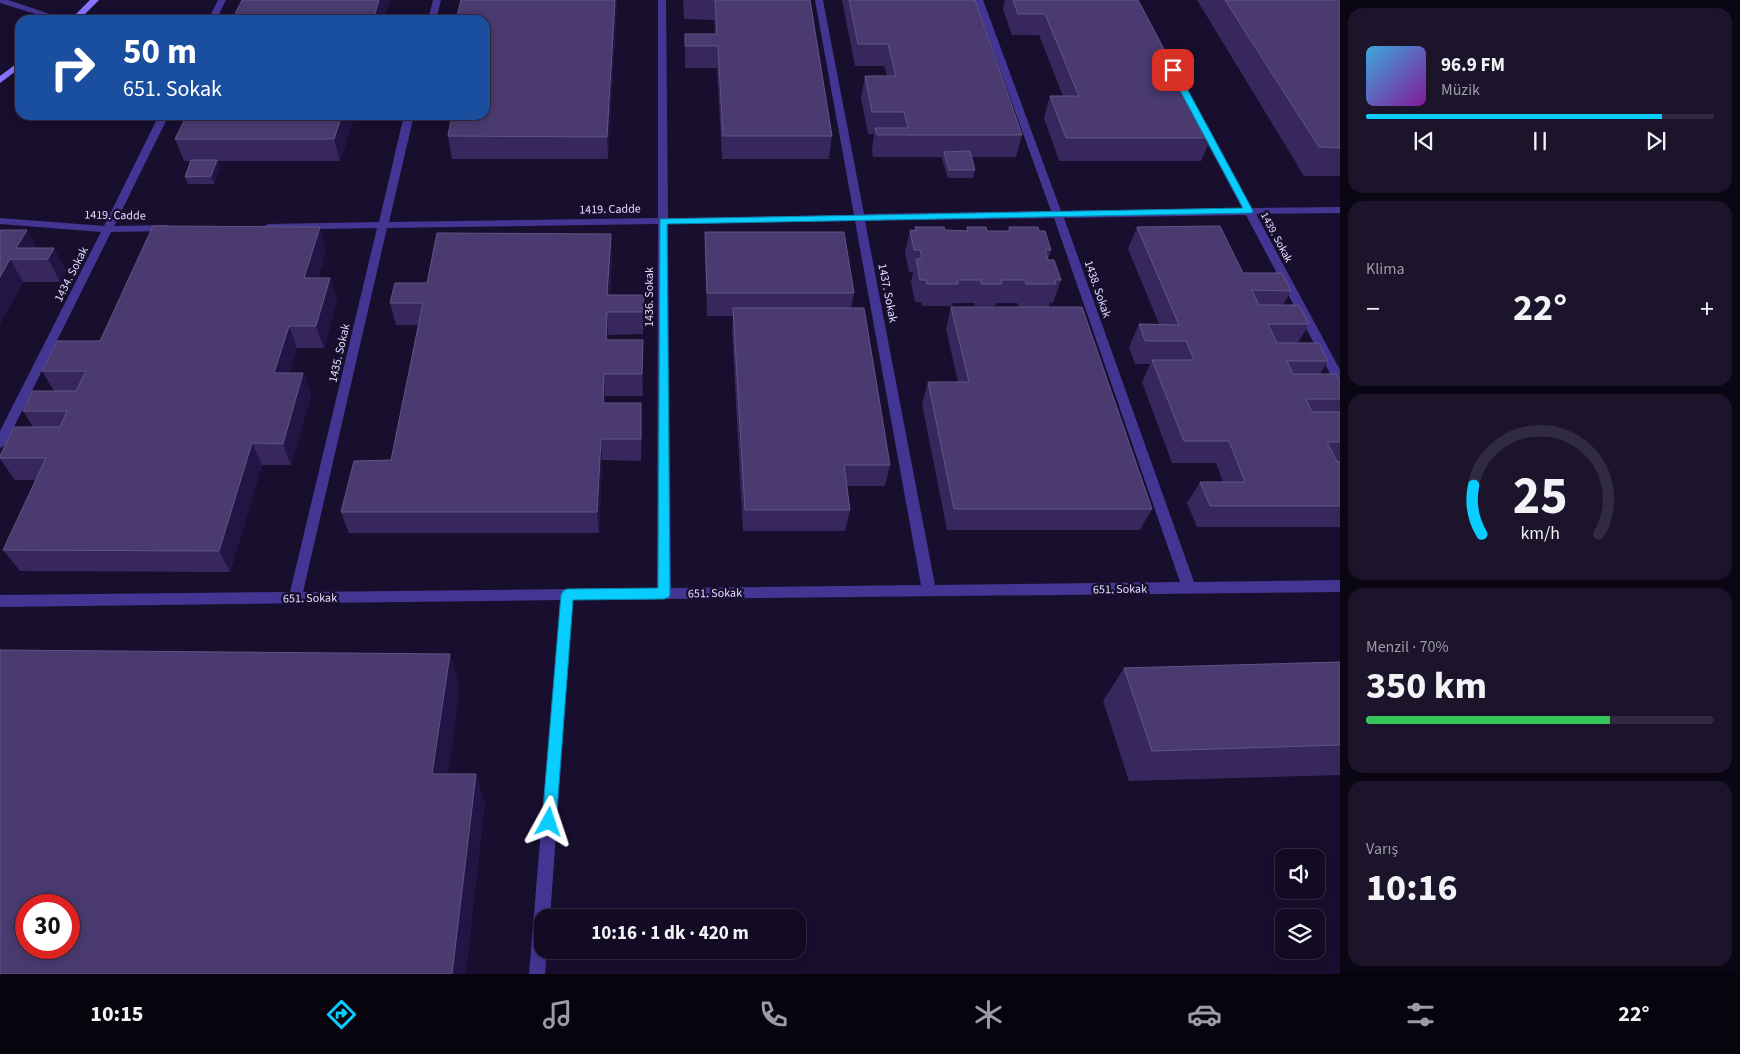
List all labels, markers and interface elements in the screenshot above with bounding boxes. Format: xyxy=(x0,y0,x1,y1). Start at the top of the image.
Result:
text: 50 m xyxy=(123,27,197,77)
icon: right xyxy=(40,35,105,100)
pin xyxy=(1152,49,1194,91)
text: 96.9 FM xyxy=(1441,52,1505,79)
icon: arrive xyxy=(1159,56,1187,84)
text: 651. Sokak xyxy=(123,73,222,105)
text: Müzik xyxy=(1441,79,1480,101)
icon: previous xyxy=(1410,127,1438,155)
icon: pause xyxy=(1526,127,1554,155)
icon: next xyxy=(1642,127,1670,155)
street label: 1419. Cadde xyxy=(579,200,641,219)
street label: 1419. Cadde xyxy=(84,206,146,225)
street label: 1439. Sokak xyxy=(1257,209,1296,266)
street label: 1434. Sokak xyxy=(50,244,93,305)
street label: 1438. Sokak xyxy=(1080,258,1115,320)
text: Klima xyxy=(1366,258,1405,280)
street label: 1437. Sokak xyxy=(873,262,902,324)
street label: 1436. Sokak xyxy=(641,267,658,327)
text: 22° xyxy=(1513,281,1567,335)
text: − xyxy=(1366,289,1380,329)
text: + xyxy=(1700,289,1714,329)
street label: 1435. Sokak xyxy=(324,322,355,384)
text: 25 xyxy=(1513,460,1567,534)
text: km/h xyxy=(1520,521,1560,546)
street label: 651. Sokak xyxy=(1093,581,1147,598)
street label: 651. Sokak xyxy=(688,585,742,602)
street label: 651. Sokak xyxy=(283,590,337,607)
text: Menzil · 70% xyxy=(1366,636,1449,658)
text: 350 km xyxy=(1366,659,1487,713)
position arrow xyxy=(522,795,574,847)
text: Varış xyxy=(1366,838,1398,860)
map controls xyxy=(1275,849,1325,959)
button: sound xyxy=(1275,849,1325,899)
text: 10:16 xyxy=(1366,861,1458,915)
speed limit sign: 30 xyxy=(15,894,80,959)
button: layers xyxy=(1275,909,1325,959)
text: 10:16 · 1 dk · 420 m xyxy=(591,920,749,947)
icon: directions xyxy=(324,997,359,1032)
icon: music xyxy=(540,997,575,1032)
icon: phone xyxy=(756,997,791,1032)
icon: climate xyxy=(971,997,1006,1032)
icon: car xyxy=(1187,997,1222,1032)
icon: filters xyxy=(1403,997,1438,1032)
text: 10:15 xyxy=(90,998,143,1030)
text: 22° xyxy=(1618,998,1650,1030)

